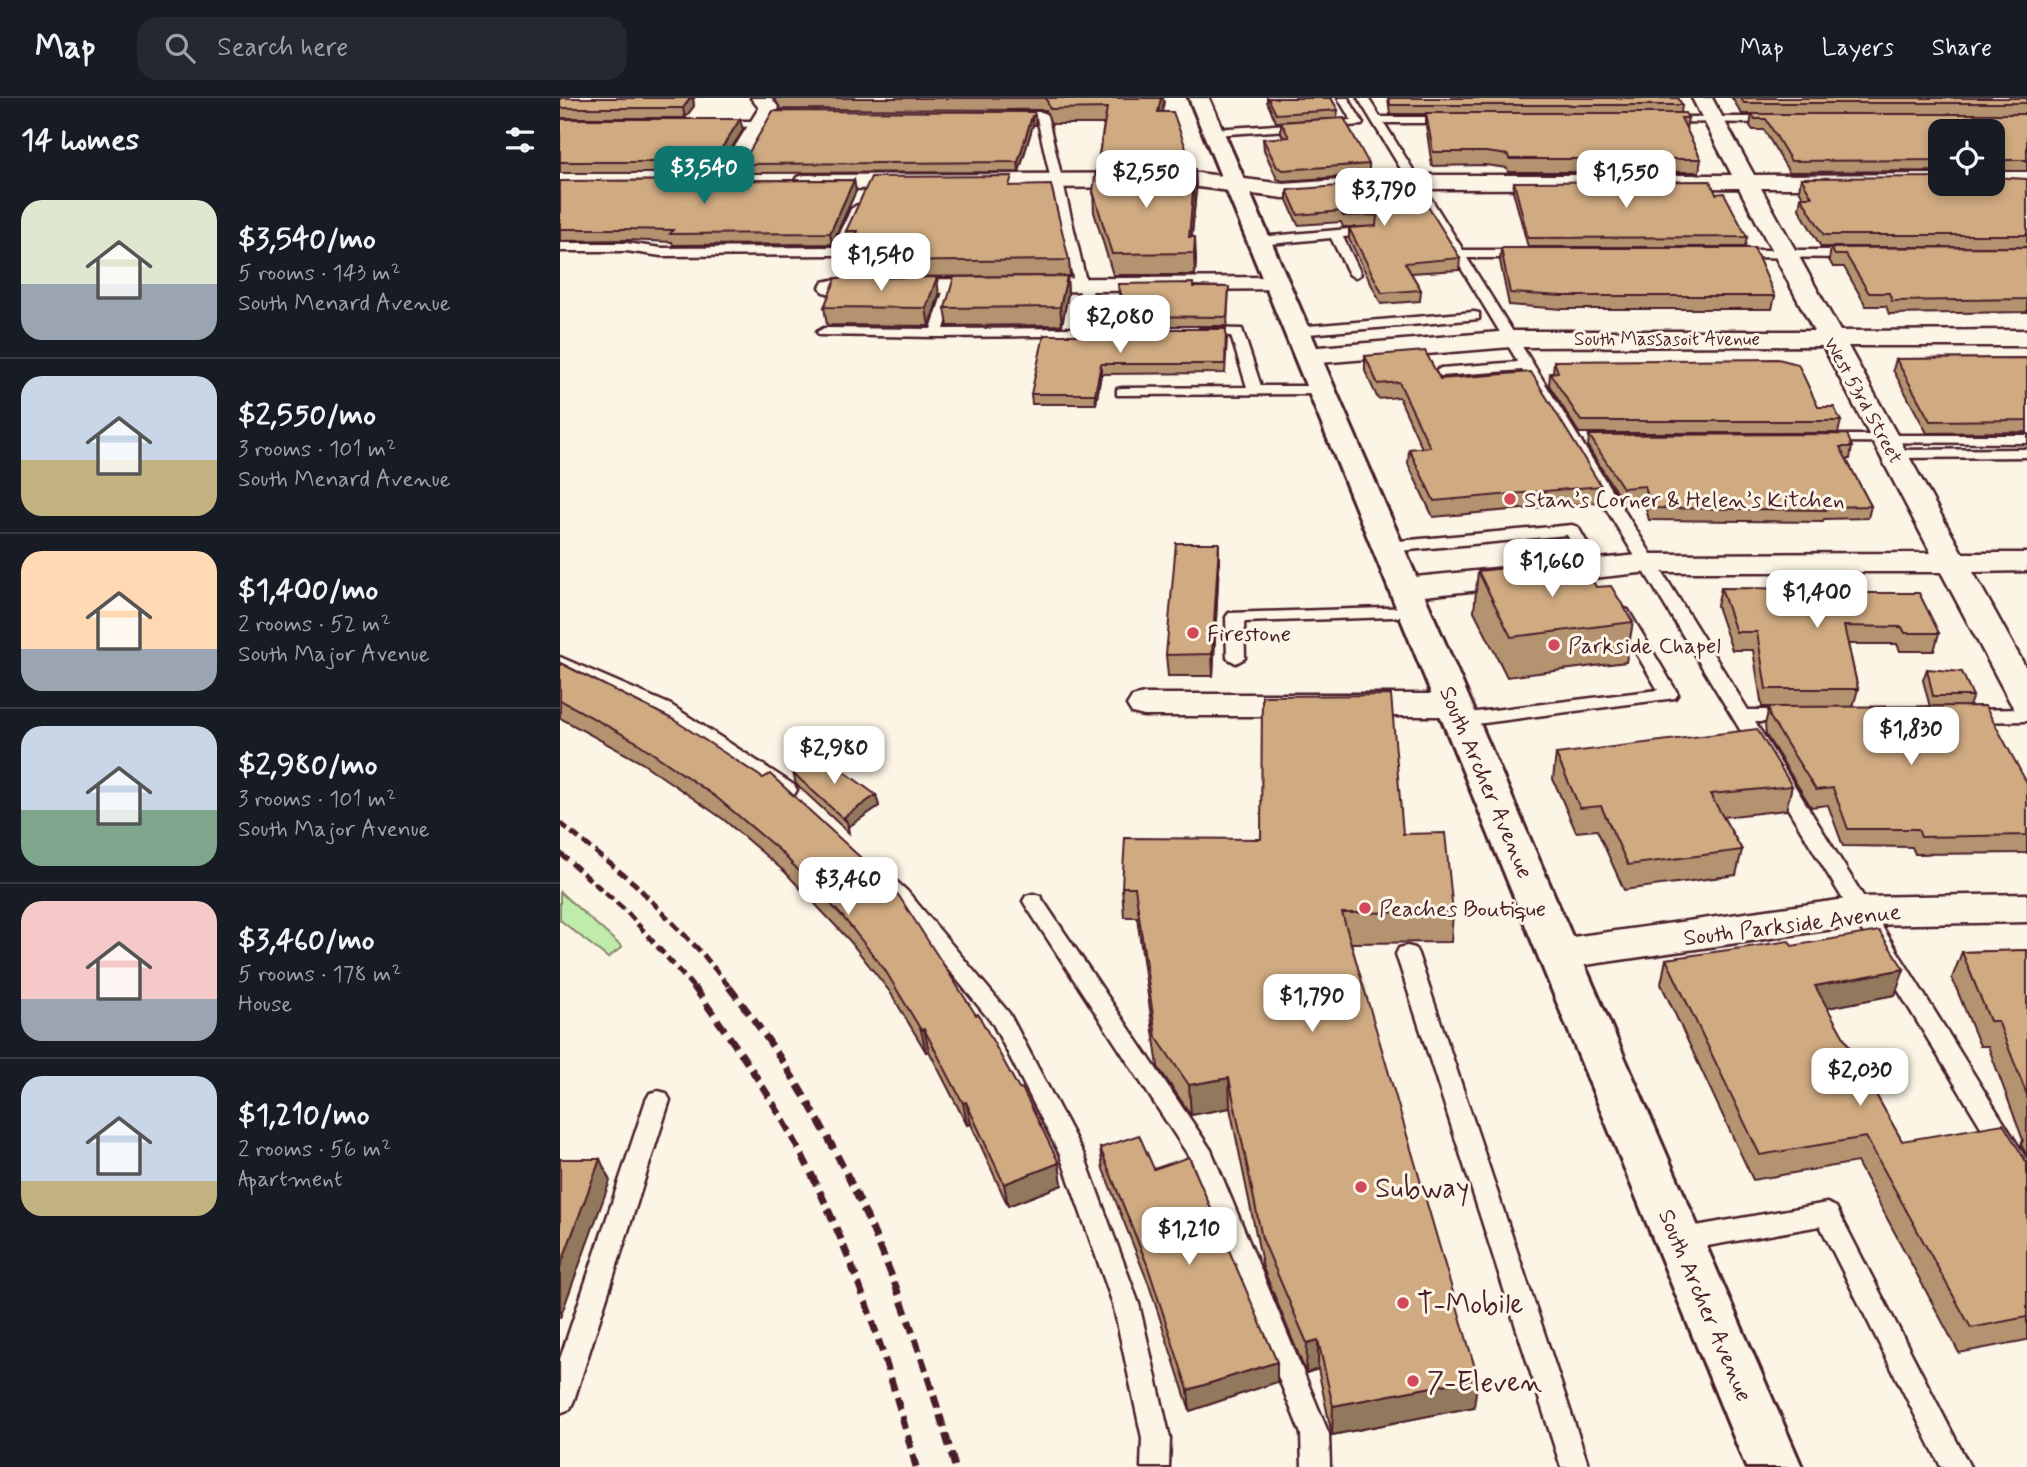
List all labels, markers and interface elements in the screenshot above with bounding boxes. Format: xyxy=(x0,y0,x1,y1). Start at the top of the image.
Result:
search box xyxy=(137,17,627,80)
text: Map xyxy=(35,26,95,70)
icon: search xyxy=(161,29,199,67)
text: Search here xyxy=(217,31,348,65)
text: Map xyxy=(1740,33,1784,64)
text: Layers xyxy=(1822,33,1894,64)
text: Share xyxy=(1932,33,1992,64)
map controls xyxy=(1928,119,2005,196)
button: locate xyxy=(1928,119,2005,196)
text: 14 homes xyxy=(21,121,139,160)
icon: filters xyxy=(501,121,539,159)
pin: $3,540 xyxy=(647,146,761,206)
pin: $2,550 xyxy=(1089,150,1203,210)
pin: $1,550 xyxy=(1569,150,1683,210)
text: $3,540 xyxy=(670,154,738,184)
text: $2,550 xyxy=(1112,158,1180,188)
text: $1,550 xyxy=(1593,158,1659,188)
pin: $3,790 xyxy=(1327,169,1441,228)
text: $3,790 xyxy=(1351,176,1417,206)
text: $3,540/mo xyxy=(238,220,376,259)
icon: home xyxy=(77,228,161,312)
pin: $1,540 xyxy=(824,234,938,293)
text: $1,540 xyxy=(847,241,915,271)
text: 5 rooms · 143 m² xyxy=(238,259,401,289)
text: South Menard Avenue xyxy=(238,289,451,319)
pin: $2,080 xyxy=(1063,296,1177,355)
text: $2,080 xyxy=(1086,303,1154,333)
street label: South Massasoit Avenue xyxy=(1574,327,1760,352)
street label: West 53rd Street xyxy=(1818,333,1908,469)
text: $2,550/mo xyxy=(238,396,376,435)
icon: home xyxy=(77,404,161,488)
text: 3 rooms · 101 m² xyxy=(238,435,396,465)
text: South Menard Avenue xyxy=(238,465,451,495)
place label: Stan’s Corner & Helen’s Kitchen xyxy=(1524,486,1845,516)
marker: Stan’s Corner & Helen’s Kitchen xyxy=(1502,491,1518,507)
pin: $1,660 xyxy=(1495,540,1609,599)
text: $1,660 xyxy=(1519,547,1585,577)
pin: $1,400 xyxy=(1760,570,1874,630)
text: $1,400/mo xyxy=(238,571,378,610)
text: $1,400 xyxy=(1782,578,1852,608)
icon: home xyxy=(77,579,161,663)
text: 2 rooms · 52 m² xyxy=(238,610,391,640)
place label: Firestone xyxy=(1207,620,1291,650)
marker: Firestone xyxy=(1185,625,1201,641)
place label: Parkside Chapel xyxy=(1568,632,1721,662)
marker: Parkside Chapel xyxy=(1546,637,1562,653)
text: South Major Avenue xyxy=(238,640,430,670)
street label: South Archer Avenue xyxy=(1431,682,1539,883)
pin: $1,830 xyxy=(1854,708,1968,767)
text: $1,830 xyxy=(1879,715,1943,745)
pin: $2,980 xyxy=(777,726,891,786)
text: $2,980 xyxy=(800,734,868,764)
text: $2,980/mo xyxy=(238,746,377,785)
icon: home xyxy=(77,754,161,838)
text: 3 rooms · 101 m² xyxy=(238,785,396,815)
text: South Major Avenue xyxy=(238,815,430,845)
pin: $3,460 xyxy=(791,858,905,917)
text: $3,460 xyxy=(815,865,881,895)
place label: Peaches Boutique xyxy=(1379,895,1546,925)
street label: South Parkside Avenue xyxy=(1682,898,1903,954)
marker: Peaches Boutique xyxy=(1357,900,1373,916)
text: $3,460/mo xyxy=(238,921,375,960)
icon: home xyxy=(77,929,161,1013)
text: 5 rooms · 178 m² xyxy=(238,960,401,990)
pin: $1,790 xyxy=(1255,974,1369,1034)
text: $1,790 xyxy=(1279,982,1345,1012)
text: House xyxy=(238,990,292,1020)
pin: $2,030 xyxy=(1803,1048,1917,1108)
text: $2,030 xyxy=(1827,1056,1893,1086)
text: $1,210/mo xyxy=(238,1096,370,1135)
icon: home xyxy=(77,1104,161,1188)
text: 2 rooms · 56 m² xyxy=(238,1135,391,1165)
text: Apartment xyxy=(238,1165,343,1195)
place label: Subway xyxy=(1375,1171,1469,1208)
marker: Subway xyxy=(1353,1179,1369,1195)
street label: South Archer Avenue xyxy=(1650,1205,1758,1406)
pin: $1,210 xyxy=(1132,1208,1246,1267)
text: $1,210 xyxy=(1158,1215,1220,1245)
place label: T-Mobile xyxy=(1417,1287,1524,1324)
marker: T-Mobile xyxy=(1395,1295,1411,1311)
place label: 7-Eleven xyxy=(1427,1365,1542,1402)
marker: 7-Eleven xyxy=(1405,1373,1421,1389)

